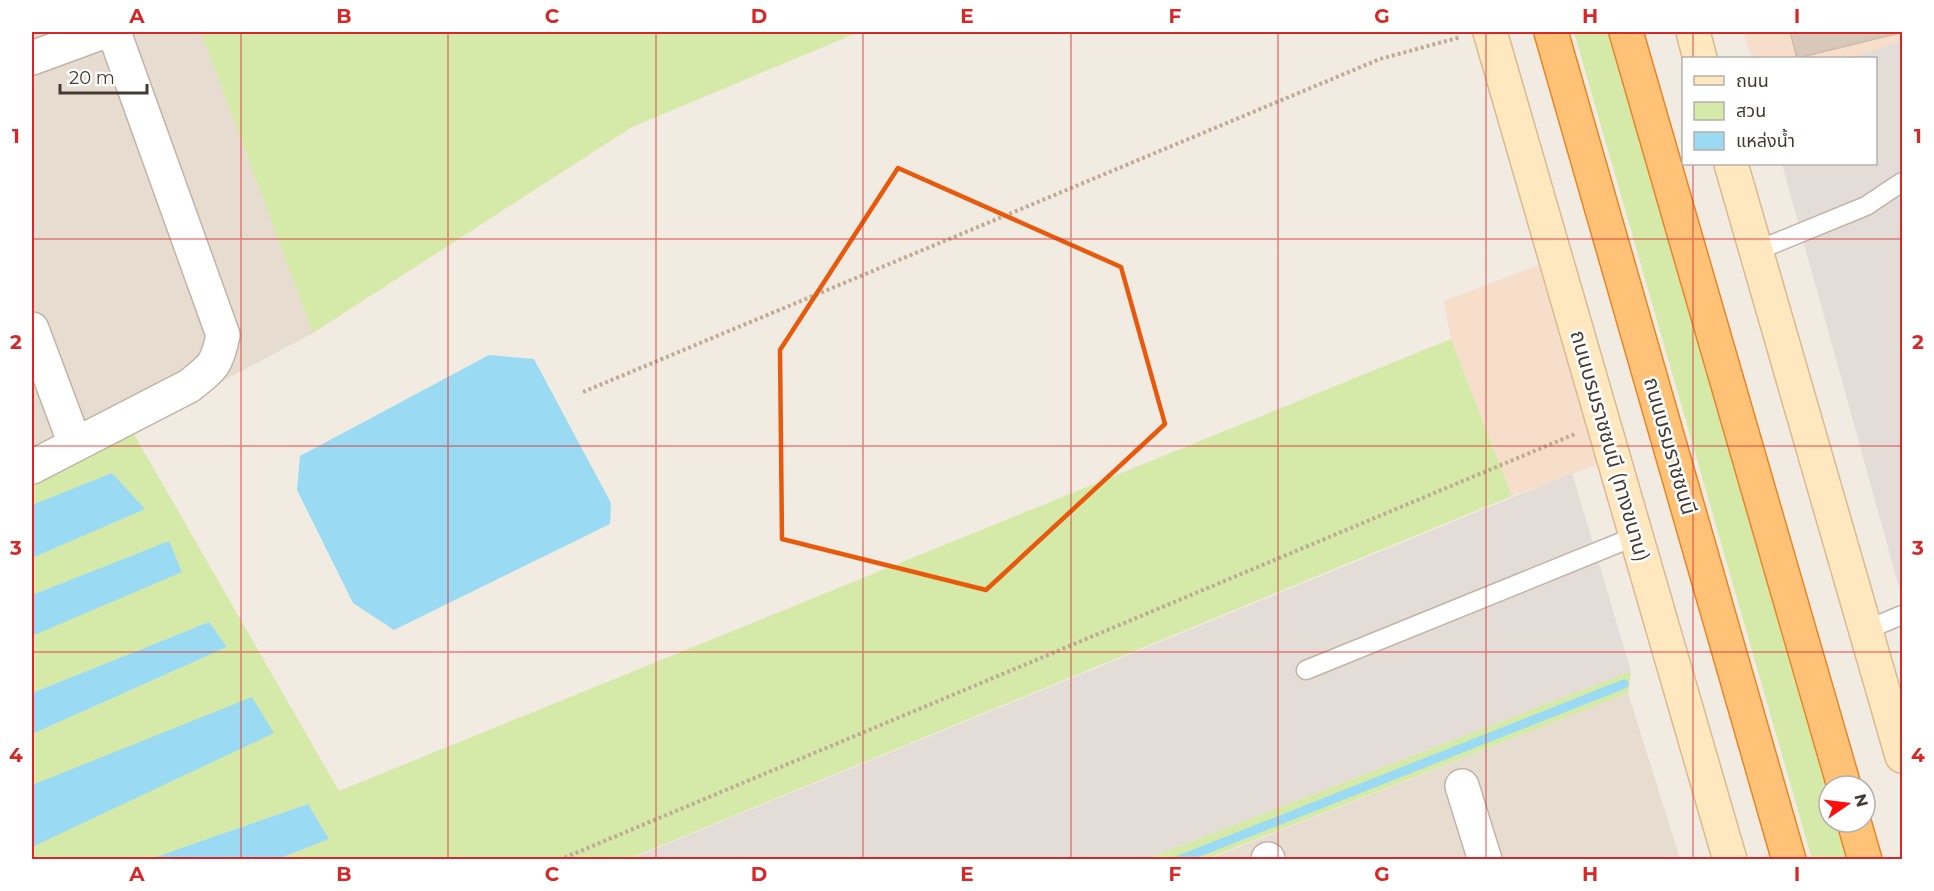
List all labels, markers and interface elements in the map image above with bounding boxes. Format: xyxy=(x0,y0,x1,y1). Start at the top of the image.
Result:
text: A xyxy=(128,4,145,28)
text: B xyxy=(336,4,352,28)
text: C xyxy=(545,4,560,28)
text: D xyxy=(751,4,767,28)
text: E xyxy=(960,4,974,28)
text: F xyxy=(1169,4,1182,28)
text: G xyxy=(1374,4,1390,28)
text: H xyxy=(1582,4,1598,28)
text: I xyxy=(1794,4,1800,28)
scale bar xyxy=(60,57,147,95)
legend xyxy=(1682,57,1877,165)
text: 20 m xyxy=(69,67,115,89)
text: ถนน xyxy=(1736,70,1769,92)
text: สวน xyxy=(1736,100,1766,122)
text: 1 xyxy=(12,124,20,148)
text: 1 xyxy=(1914,124,1922,148)
text: แหล่งน้ำ xyxy=(1736,128,1795,152)
street label: ถนนบรมราชชนนี (ทางขนาน) xyxy=(1565,327,1656,564)
text: 2 xyxy=(10,330,22,354)
text: 2 xyxy=(1912,330,1924,354)
street label: ถนนบรมราชชนนี xyxy=(1639,374,1702,517)
text: 3 xyxy=(9,536,22,560)
text: 3 xyxy=(1911,536,1924,560)
text: 4 xyxy=(9,743,23,767)
text: 4 xyxy=(1911,743,1925,767)
north arrow xyxy=(1817,774,1877,834)
text: N xyxy=(1850,792,1872,809)
text: A xyxy=(128,862,145,886)
text: B xyxy=(336,862,352,886)
text: C xyxy=(545,862,560,886)
text: D xyxy=(751,862,767,886)
text: E xyxy=(960,862,974,886)
text: F xyxy=(1169,862,1182,886)
text: G xyxy=(1374,862,1390,886)
text: H xyxy=(1582,862,1598,886)
text: I xyxy=(1794,862,1800,886)

